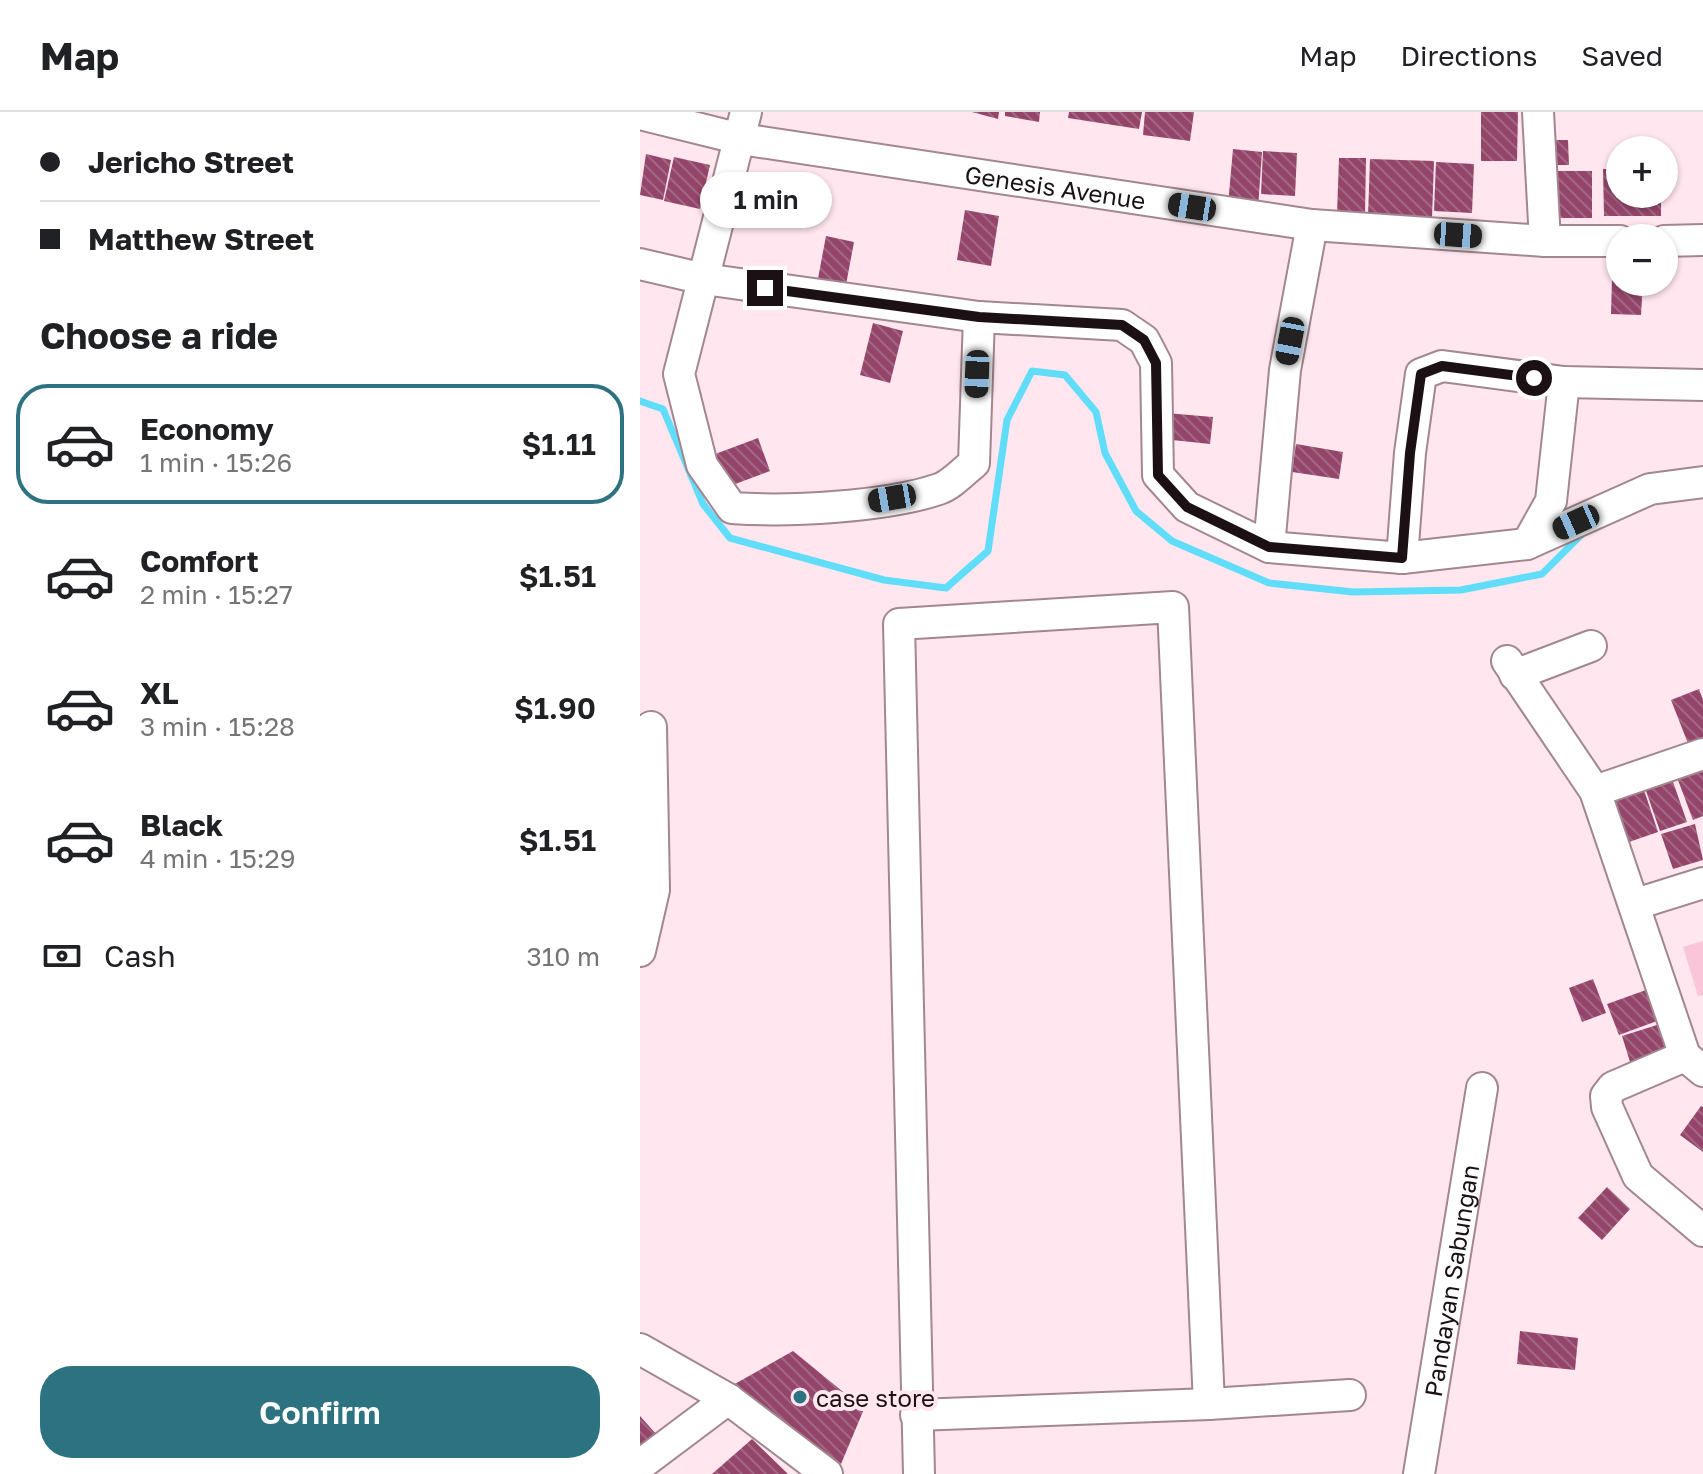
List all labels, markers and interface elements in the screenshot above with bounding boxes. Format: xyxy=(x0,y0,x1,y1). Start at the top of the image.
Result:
text: Map xyxy=(40,33,119,78)
text: Map xyxy=(1299,39,1356,72)
text: Directions xyxy=(1400,39,1537,72)
text: Saved xyxy=(1581,39,1663,72)
map controls xyxy=(1606,136,1678,296)
button: + xyxy=(1606,136,1678,208)
text: Jericho Street xyxy=(88,144,294,180)
street label: Genesis Avenue xyxy=(963,158,1148,214)
callout: 1 min xyxy=(699,172,831,228)
text: 1 min xyxy=(733,184,799,215)
car xyxy=(1166,191,1218,223)
text: Matthew Street xyxy=(88,221,314,257)
car xyxy=(1433,221,1483,249)
button: − xyxy=(1606,224,1678,296)
route end xyxy=(747,270,783,306)
text: Choose a ride xyxy=(40,314,278,357)
car xyxy=(1274,315,1306,367)
car xyxy=(964,350,990,398)
route start xyxy=(1516,360,1552,396)
icon: car xyxy=(44,408,116,480)
text: Economy xyxy=(140,411,274,447)
text: $1.11 xyxy=(522,426,596,462)
text: 1 min · 15:26 xyxy=(140,447,292,478)
car xyxy=(866,482,918,514)
car xyxy=(1549,501,1603,543)
icon: car xyxy=(44,540,116,612)
text: Comfort xyxy=(140,543,259,579)
text: $1.51 xyxy=(519,558,596,594)
text: 2 min · 15:27 xyxy=(140,579,293,610)
icon: car xyxy=(44,672,116,744)
text: XL xyxy=(140,675,179,711)
text: $1.90 xyxy=(514,690,596,726)
text: 3 min · 15:28 xyxy=(140,711,295,742)
icon: car xyxy=(44,804,116,876)
text: Black xyxy=(140,807,223,843)
text: $1.51 xyxy=(519,822,596,858)
text: 4 min · 15:29 xyxy=(140,843,295,874)
icon: cash xyxy=(40,934,84,978)
text: Cash xyxy=(104,938,176,974)
text: 310 m xyxy=(527,941,600,972)
street label: Pandayan Sabungan xyxy=(1417,1162,1484,1399)
button: Confirm xyxy=(40,1366,600,1458)
place label: case store xyxy=(816,1383,935,1412)
marker: case store xyxy=(791,1388,809,1406)

